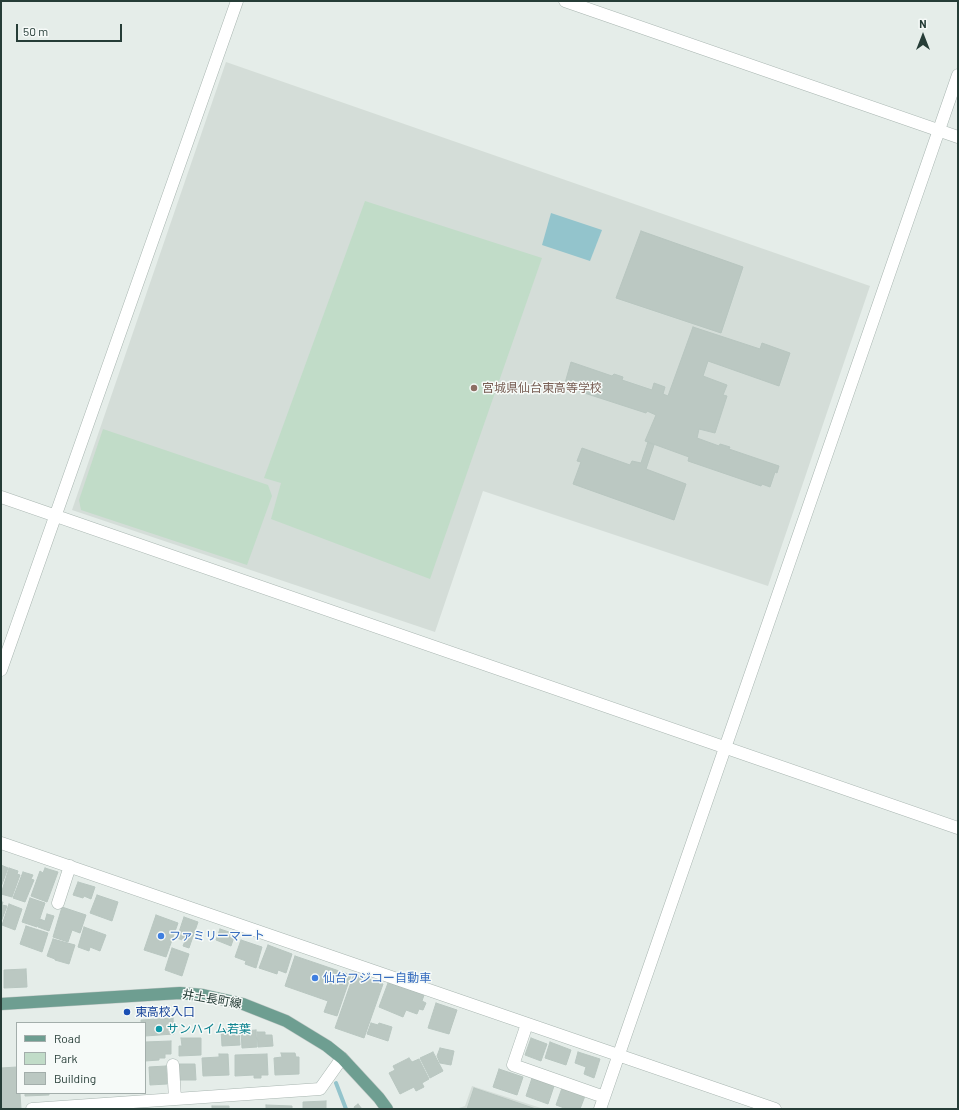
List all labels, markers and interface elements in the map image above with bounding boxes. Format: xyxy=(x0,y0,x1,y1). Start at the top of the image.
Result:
scale bar xyxy=(18,16,124,42)
north arrow xyxy=(903,16,943,56)
text: N xyxy=(919,17,927,30)
text: 50 m xyxy=(23,24,48,38)
place label: 宮城県仙台東高等学校 xyxy=(482,381,602,395)
marker: 宮城県仙台東高等学校 xyxy=(469,383,479,393)
place label: ファミリーマート xyxy=(169,929,265,943)
marker: ファミリーマート xyxy=(156,931,166,941)
place label: 仙台フジコー自動車 xyxy=(323,971,431,985)
marker: 仙台フジコー自動車 xyxy=(310,973,320,983)
street label: 井土長町線 xyxy=(181,987,243,1011)
place label: 東高校入口 xyxy=(135,1005,195,1019)
marker: 東高校入口 xyxy=(122,1007,132,1017)
legend xyxy=(16,1022,146,1094)
place label: サンハイム若葉 xyxy=(167,1022,251,1036)
marker: サンハイム若葉 xyxy=(154,1024,164,1034)
text: Road xyxy=(54,1031,81,1045)
text: Park xyxy=(54,1051,78,1065)
text: Building xyxy=(54,1071,96,1085)

